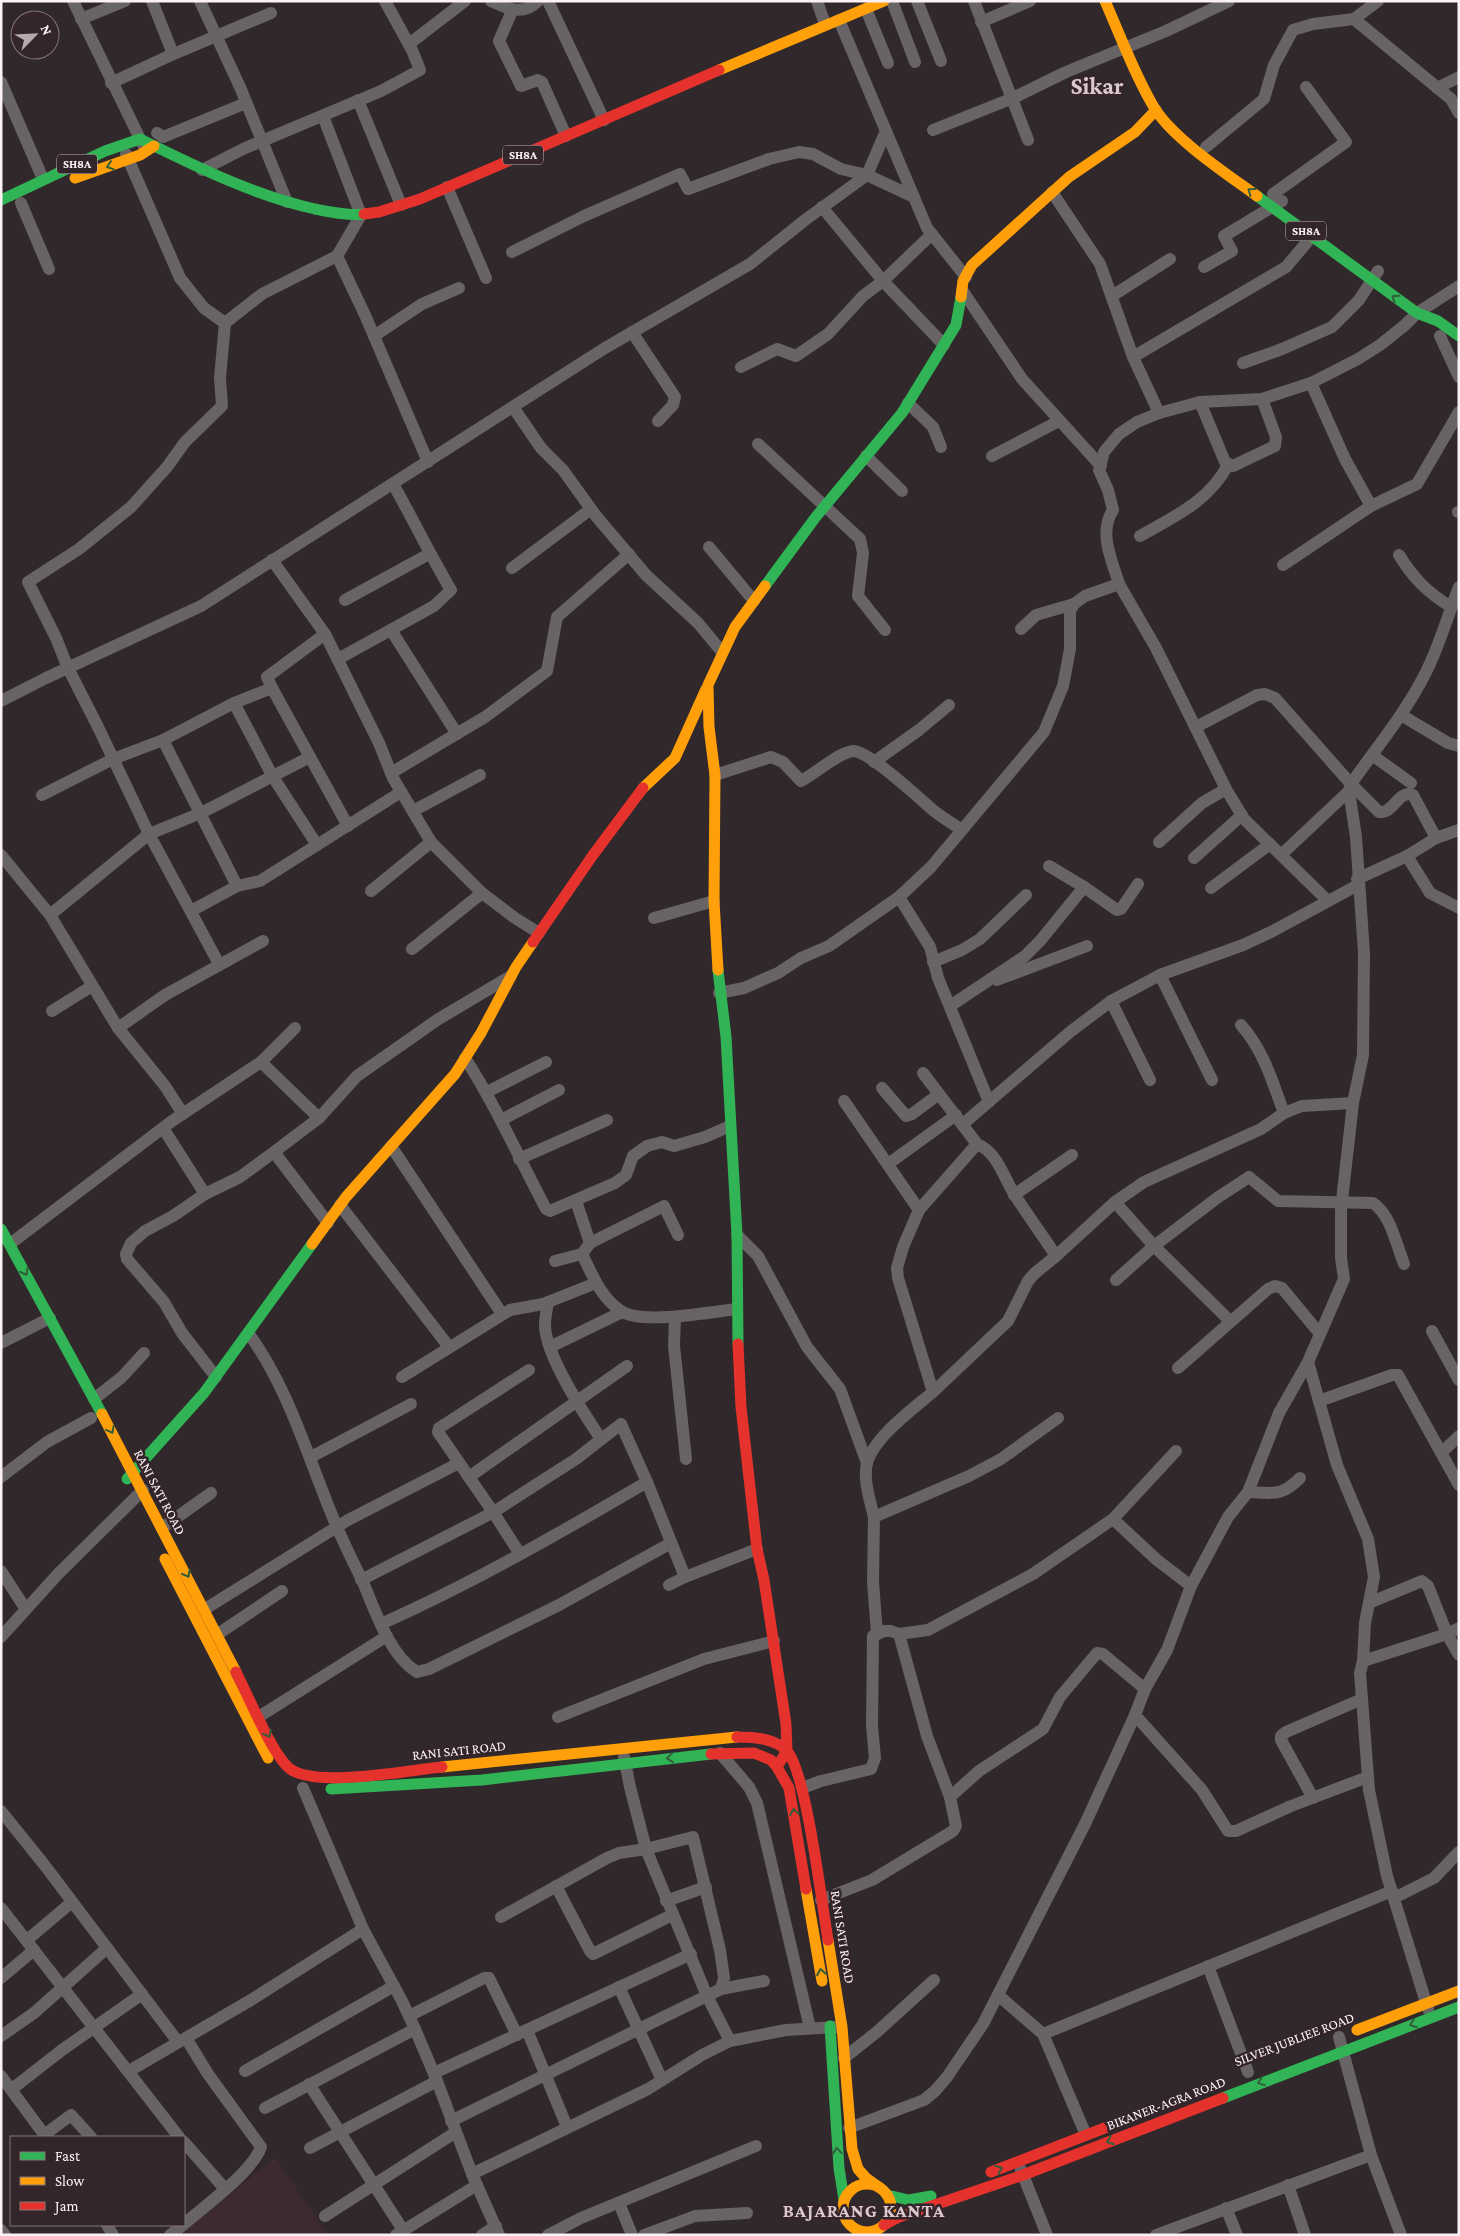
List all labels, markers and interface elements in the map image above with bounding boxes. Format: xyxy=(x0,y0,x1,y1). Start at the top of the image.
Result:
north arrow xyxy=(10,10,60,60)
text: N xyxy=(38,22,56,38)
district label: Sikar xyxy=(1070,72,1124,99)
road number: SH8A xyxy=(503,146,543,164)
road number: SH8A xyxy=(57,154,97,173)
one-way arrow xyxy=(106,160,114,170)
one-way arrow xyxy=(1247,188,1257,197)
road number: SH8A xyxy=(1286,222,1326,240)
one-way arrow xyxy=(1392,295,1401,304)
one-way arrow xyxy=(19,1267,29,1276)
one-way arrow xyxy=(104,1425,114,1434)
street label: RANI SATI ROAD xyxy=(131,1447,189,1537)
one-way arrow xyxy=(181,1569,191,1578)
one-way arrow xyxy=(262,1729,272,1738)
street label: RANI SATI ROAD xyxy=(411,1737,507,1763)
one-way arrow xyxy=(666,1752,674,1763)
one-way arrow xyxy=(789,1808,799,1817)
street label: RANI SATI ROAD xyxy=(828,1889,858,1985)
one-way arrow xyxy=(816,1968,826,1977)
street label: SILVER JUBLIEE ROAD xyxy=(1232,2009,1356,2069)
one-way arrow xyxy=(1409,2018,1418,2028)
street label: BIKANER-AGRA ROAD xyxy=(1104,2073,1228,2133)
one-way arrow xyxy=(1257,2076,1266,2086)
one-way arrow xyxy=(1106,2135,1115,2145)
legend xyxy=(10,2136,185,2226)
one-way arrow xyxy=(832,2147,843,2155)
text: Fast xyxy=(55,2148,81,2164)
one-way arrow xyxy=(994,2165,1003,2175)
text: Slow xyxy=(55,2173,85,2189)
text: Jam xyxy=(53,2198,78,2215)
district label: BAJARANG KANTA xyxy=(783,2200,945,2221)

